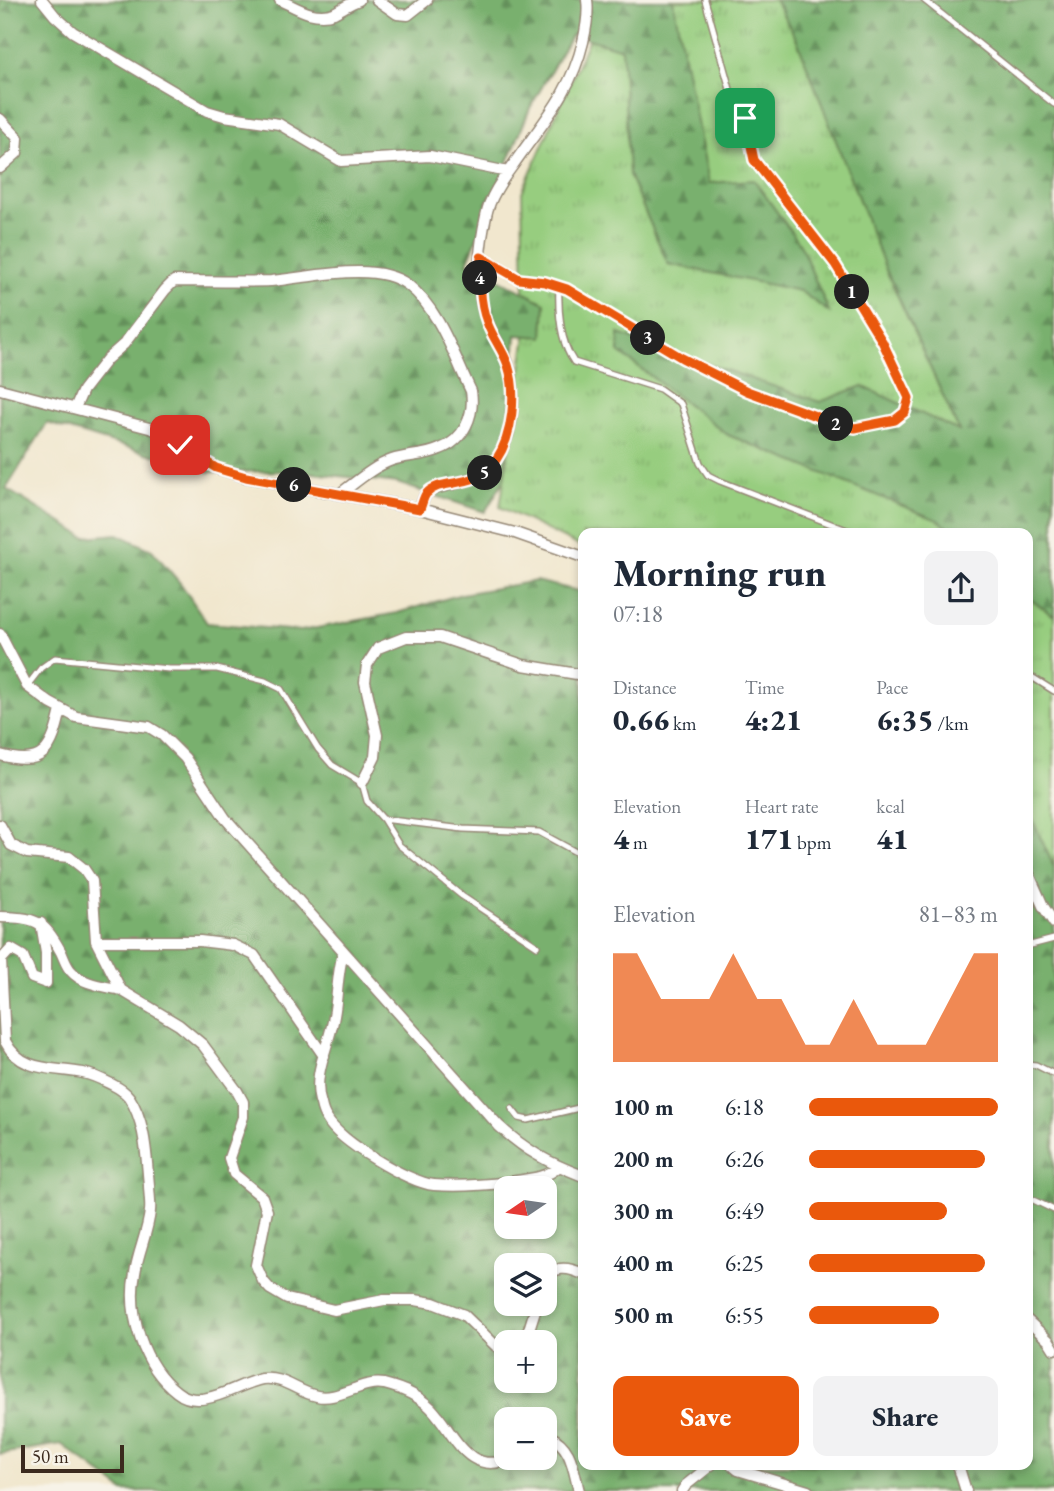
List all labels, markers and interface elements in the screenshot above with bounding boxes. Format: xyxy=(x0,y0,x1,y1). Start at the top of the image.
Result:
pin xyxy=(715,88,775,148)
icon: arrive xyxy=(726,99,764,137)
pin: 4 xyxy=(462,260,498,296)
text: 4 xyxy=(474,265,485,290)
pin: 1 xyxy=(834,274,870,310)
text: 1 xyxy=(846,279,857,304)
pin: 3 xyxy=(630,320,666,356)
text: 3 xyxy=(642,325,653,350)
pin: 2 xyxy=(818,406,854,442)
text: 2 xyxy=(830,411,841,436)
pin xyxy=(150,415,210,475)
icon: check xyxy=(161,426,199,464)
pin: 5 xyxy=(468,456,503,490)
text: 5 xyxy=(479,460,490,485)
pin: 6 xyxy=(276,468,312,503)
text: 6 xyxy=(288,472,299,497)
text: Morning run xyxy=(613,548,826,597)
button: share xyxy=(924,551,998,625)
text: 07:18 xyxy=(613,599,663,629)
text: Distance xyxy=(613,675,676,700)
text: Time xyxy=(745,675,784,700)
text: Pace xyxy=(876,675,908,700)
text: 0.66 xyxy=(613,700,669,739)
text: 4:21 xyxy=(745,700,802,739)
text: 6:35 xyxy=(876,700,934,739)
text: km xyxy=(669,711,697,736)
text: /km xyxy=(934,711,969,736)
text: Elevation xyxy=(613,794,681,819)
text: Heart rate xyxy=(745,794,818,819)
text: kcal xyxy=(876,794,905,819)
text: 4 xyxy=(613,819,629,858)
text: 171 xyxy=(745,819,793,858)
text: 41 xyxy=(876,819,909,858)
text: m xyxy=(629,830,648,855)
text: bpm xyxy=(793,830,832,855)
text: Elevation xyxy=(613,899,696,929)
text: 81–83 m xyxy=(919,899,998,929)
text: 100 m xyxy=(613,1092,674,1122)
text: 6:18 xyxy=(725,1092,764,1122)
text: 200 m xyxy=(613,1144,674,1174)
text: 6:26 xyxy=(725,1144,764,1174)
north arrow xyxy=(494,1176,556,1239)
map controls xyxy=(494,1176,557,1470)
text: 300 m xyxy=(613,1196,674,1226)
text: 6:49 xyxy=(725,1196,764,1226)
text: 400 m xyxy=(613,1248,674,1278)
text: 6:25 xyxy=(725,1248,764,1278)
button: layers xyxy=(494,1253,557,1316)
text: 500 m xyxy=(613,1300,674,1330)
text: 6:55 xyxy=(725,1300,764,1330)
button: + xyxy=(494,1330,557,1393)
button: Save xyxy=(613,1376,799,1456)
button: Share xyxy=(813,1376,998,1456)
button: − xyxy=(494,1407,557,1470)
scale bar xyxy=(21,1442,124,1474)
text: 50 m xyxy=(32,1444,69,1469)

